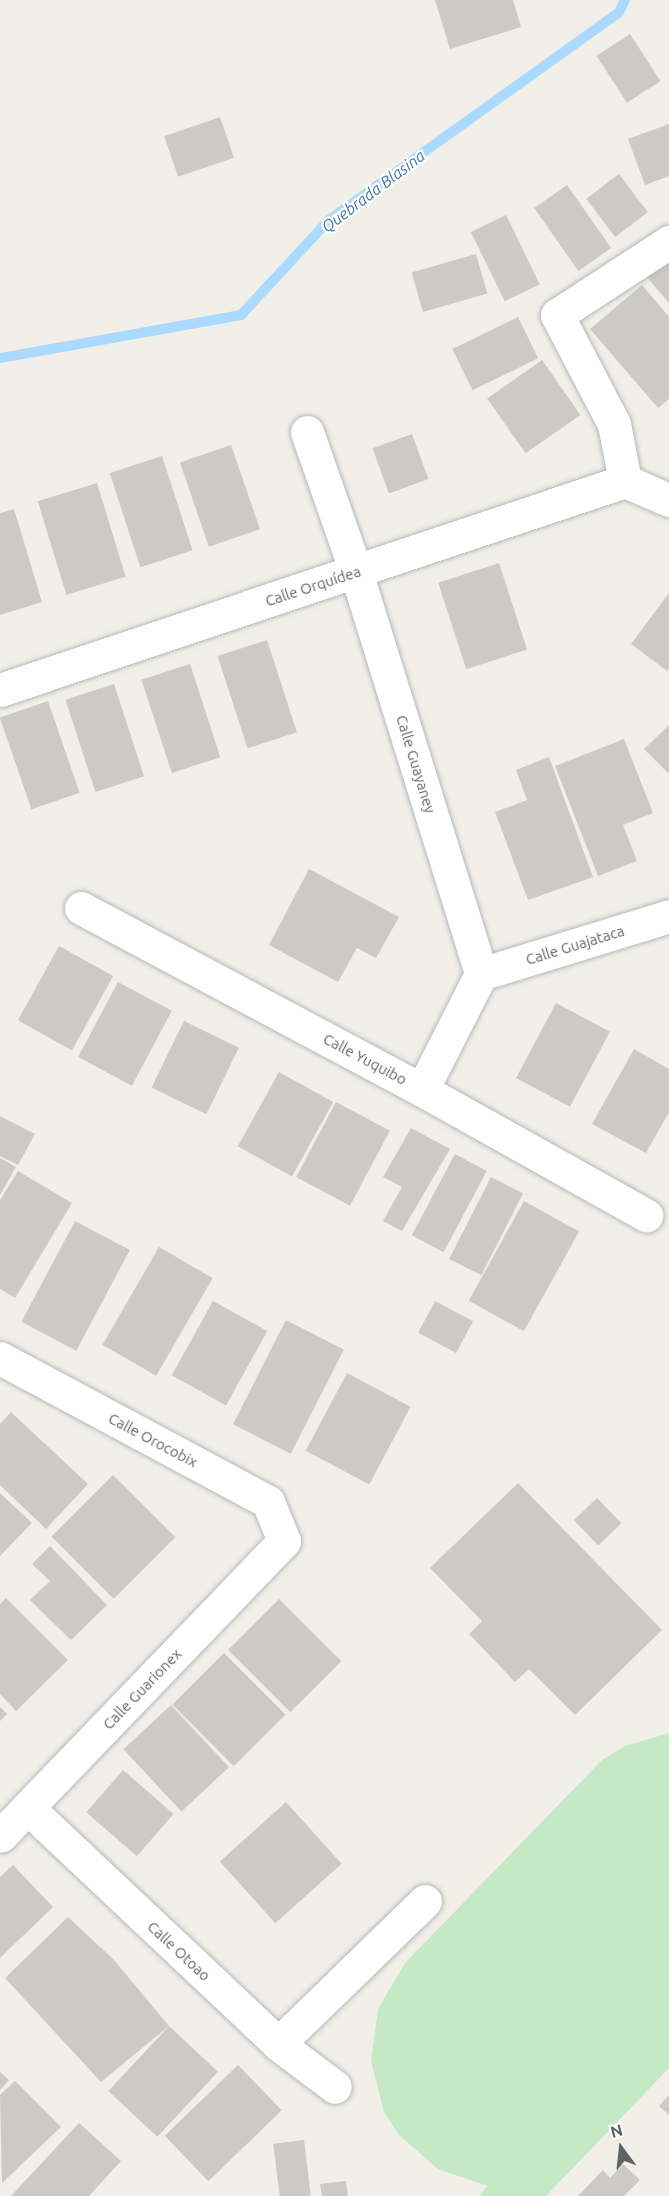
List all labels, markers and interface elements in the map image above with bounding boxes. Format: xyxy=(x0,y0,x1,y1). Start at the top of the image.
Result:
water label: Quebrada Blasina xyxy=(317,146,429,236)
street label: Calle Orquídea xyxy=(263,562,363,610)
street label: Calle Guayaney xyxy=(393,713,439,815)
street label: Calle Guajataca xyxy=(523,921,627,969)
street label: Calle Yuquibo xyxy=(320,1029,410,1089)
street label: Calle Orocobix xyxy=(105,1409,201,1471)
street label: Calle Guarionex xyxy=(99,1645,185,1733)
street label: Calle Otoao xyxy=(144,1917,214,1985)
north arrow xyxy=(591,2118,651,2178)
text: N xyxy=(608,2120,624,2141)

